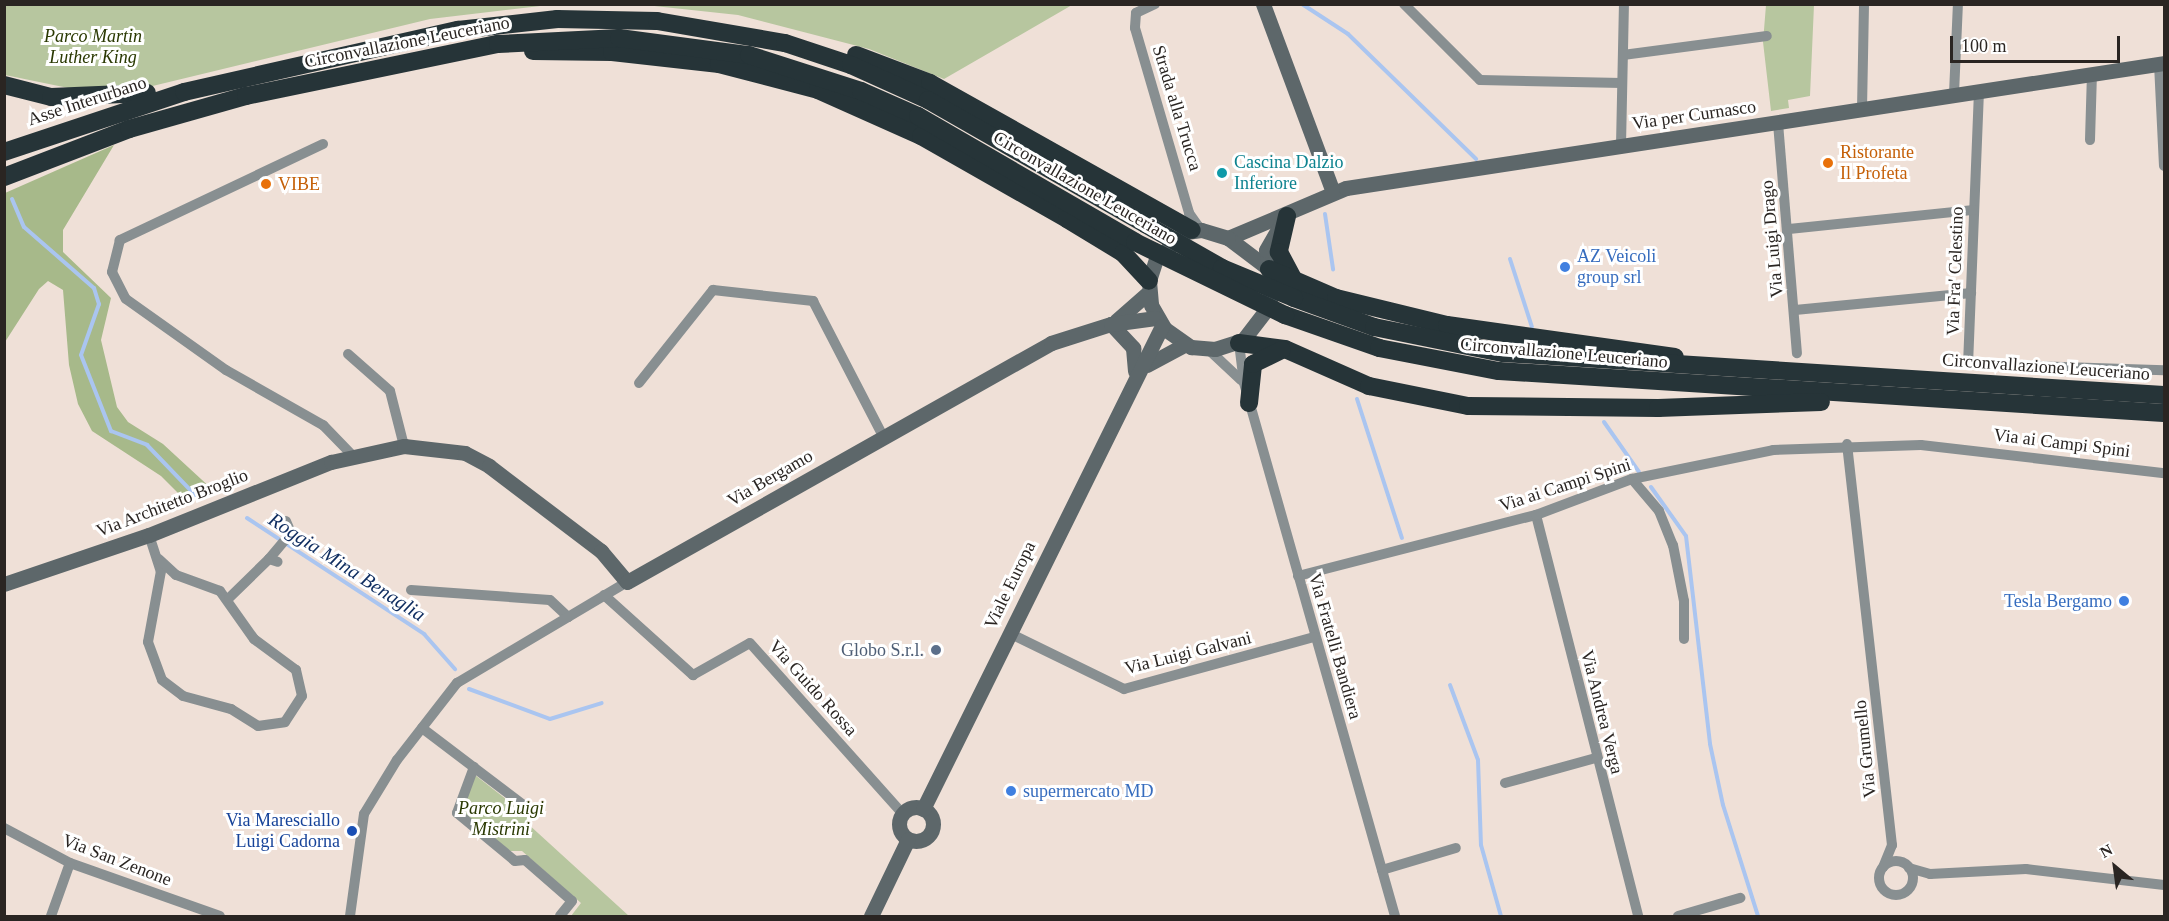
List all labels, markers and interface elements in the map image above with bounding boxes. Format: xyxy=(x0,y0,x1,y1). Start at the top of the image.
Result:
street label: Circonvallazione Leuceriano xyxy=(303,12,511,72)
scale bar xyxy=(1953,24,2122,62)
park label: Parco Martin Luther King xyxy=(44,26,142,68)
text: 100 m xyxy=(1961,36,2007,56)
street label: Strada alla Trucca xyxy=(1148,43,1206,173)
street label: Asse Interurbano xyxy=(25,72,149,130)
street label: Via per Curnasco xyxy=(1631,96,1757,134)
street label: Circonvallazione Leuceriano xyxy=(989,127,1181,249)
place label: Ristorante Il Profeta xyxy=(1840,142,1914,184)
place label: Cascina Dalzio Inferiore xyxy=(1234,152,1343,195)
marker: Ristorante Il Profeta xyxy=(1821,156,1835,170)
marker: Cascina Dalzio Inferiore xyxy=(1215,166,1229,180)
place label: VIBE xyxy=(278,173,320,195)
marker: VIBE xyxy=(259,177,273,191)
street label: Via Luigi Drago xyxy=(1756,179,1788,299)
street label: Via Fra' Celestino xyxy=(1942,206,1968,336)
place label: AZ Veicoli group srl xyxy=(1577,246,1656,288)
marker: AZ Veicoli group srl xyxy=(1558,260,1572,274)
street label: Circonvallazione Leuceriano xyxy=(1459,333,1669,373)
street label: Circonvallazione Leuceriano xyxy=(1941,349,2151,385)
street label: Via ai Campi Spini xyxy=(1992,424,2132,462)
street label: Via Bergamo xyxy=(723,445,817,511)
street label: Via ai Campi Spini xyxy=(1496,453,1634,517)
street label: Via Architetto Broglio xyxy=(93,464,251,542)
water label: Roggia Mina Benaglia xyxy=(264,507,430,627)
street label: Viale Europa xyxy=(980,538,1040,632)
street label: Via Fratelli Bandiera xyxy=(1304,571,1366,721)
place label: Tesla Bergamo xyxy=(2004,590,2112,612)
marker: Tesla Bergamo xyxy=(2117,594,2131,608)
street label: Via Luigi Galvani xyxy=(1122,627,1254,679)
street label: Via Guido Rossa xyxy=(764,635,862,741)
place label: Globo S.r.l. xyxy=(841,639,924,661)
marker: Globo S.r.l. xyxy=(929,643,943,657)
street label: Via Andrea Verga xyxy=(1576,647,1628,777)
street label: Via Grumello xyxy=(1849,699,1881,799)
place label: supermercato MD xyxy=(1023,780,1153,802)
marker: supermercato MD xyxy=(1004,784,1018,798)
park label: Parco Luigi Mistrini xyxy=(458,798,544,840)
place label: Via Maresciallo Luigi Cadorna xyxy=(226,810,340,852)
marker: Via Maresciallo Luigi Cadorna xyxy=(345,824,359,838)
street label: Via San Zenone xyxy=(60,829,174,891)
north arrow xyxy=(2085,837,2145,897)
text: N xyxy=(2097,841,2115,861)

